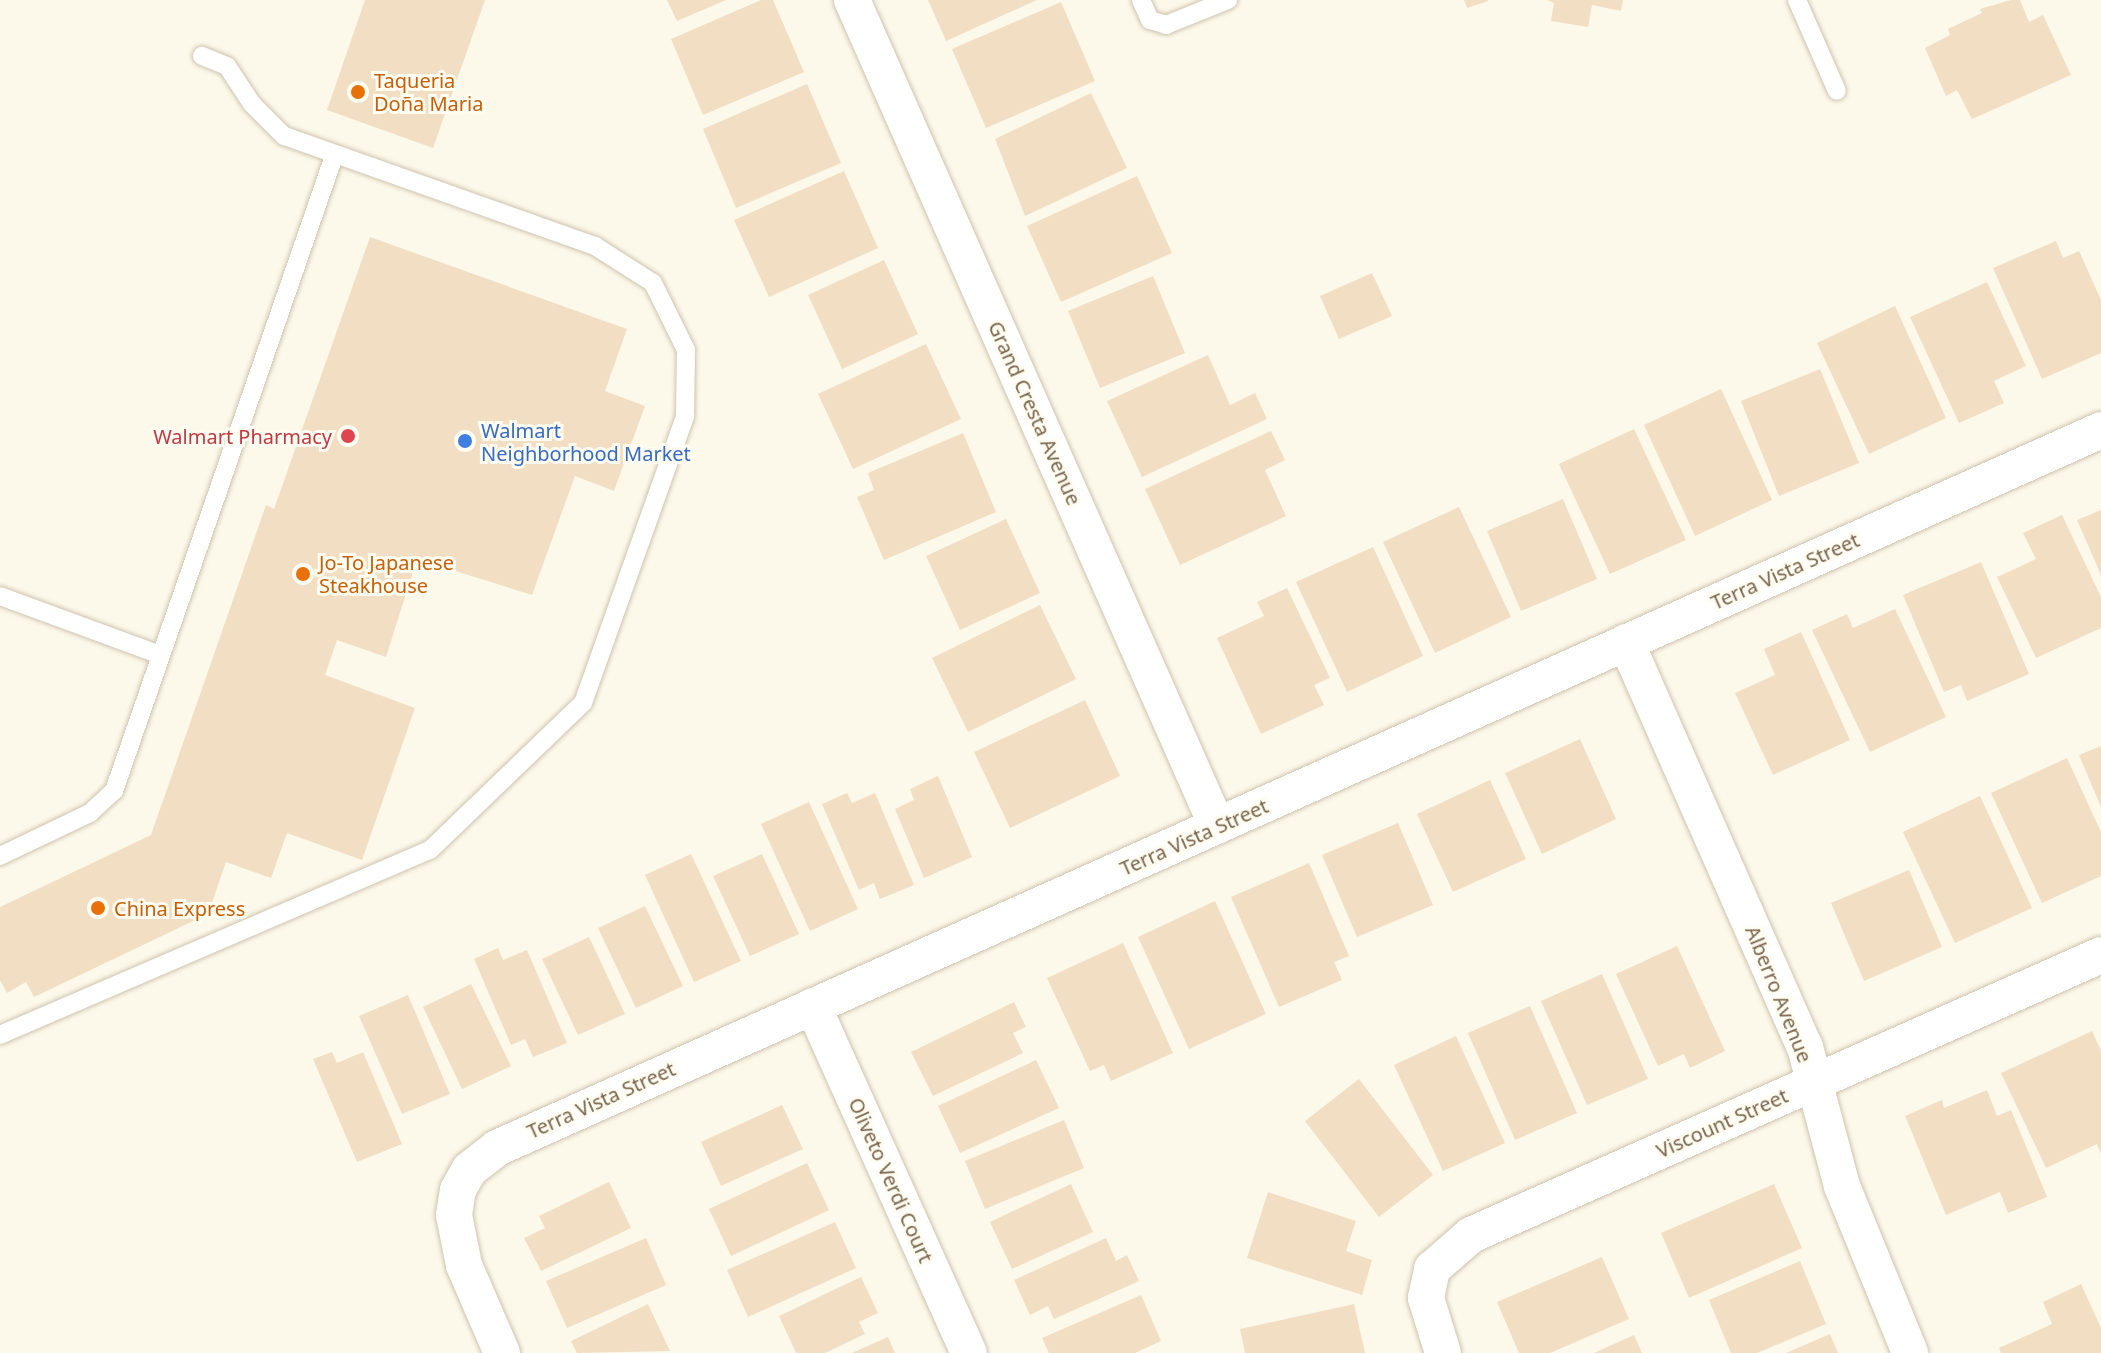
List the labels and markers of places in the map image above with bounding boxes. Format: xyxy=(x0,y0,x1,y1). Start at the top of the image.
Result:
place label: Taqueria Doña Maria xyxy=(374,68,483,115)
marker: Taqueria Doña Maria xyxy=(349,83,367,101)
place label: Walmart Neighborhood Market xyxy=(481,418,691,465)
place label: Walmart Pharmacy xyxy=(153,424,332,448)
marker: Walmart Pharmacy xyxy=(339,427,357,445)
marker: Walmart Neighborhood Market xyxy=(456,432,474,450)
place label: Jo-To Japanese Steakhouse xyxy=(319,550,454,597)
marker: Jo-To Japanese Steakhouse xyxy=(294,565,312,583)
place label: China Express xyxy=(114,896,245,920)
marker: China Express xyxy=(89,899,107,917)

